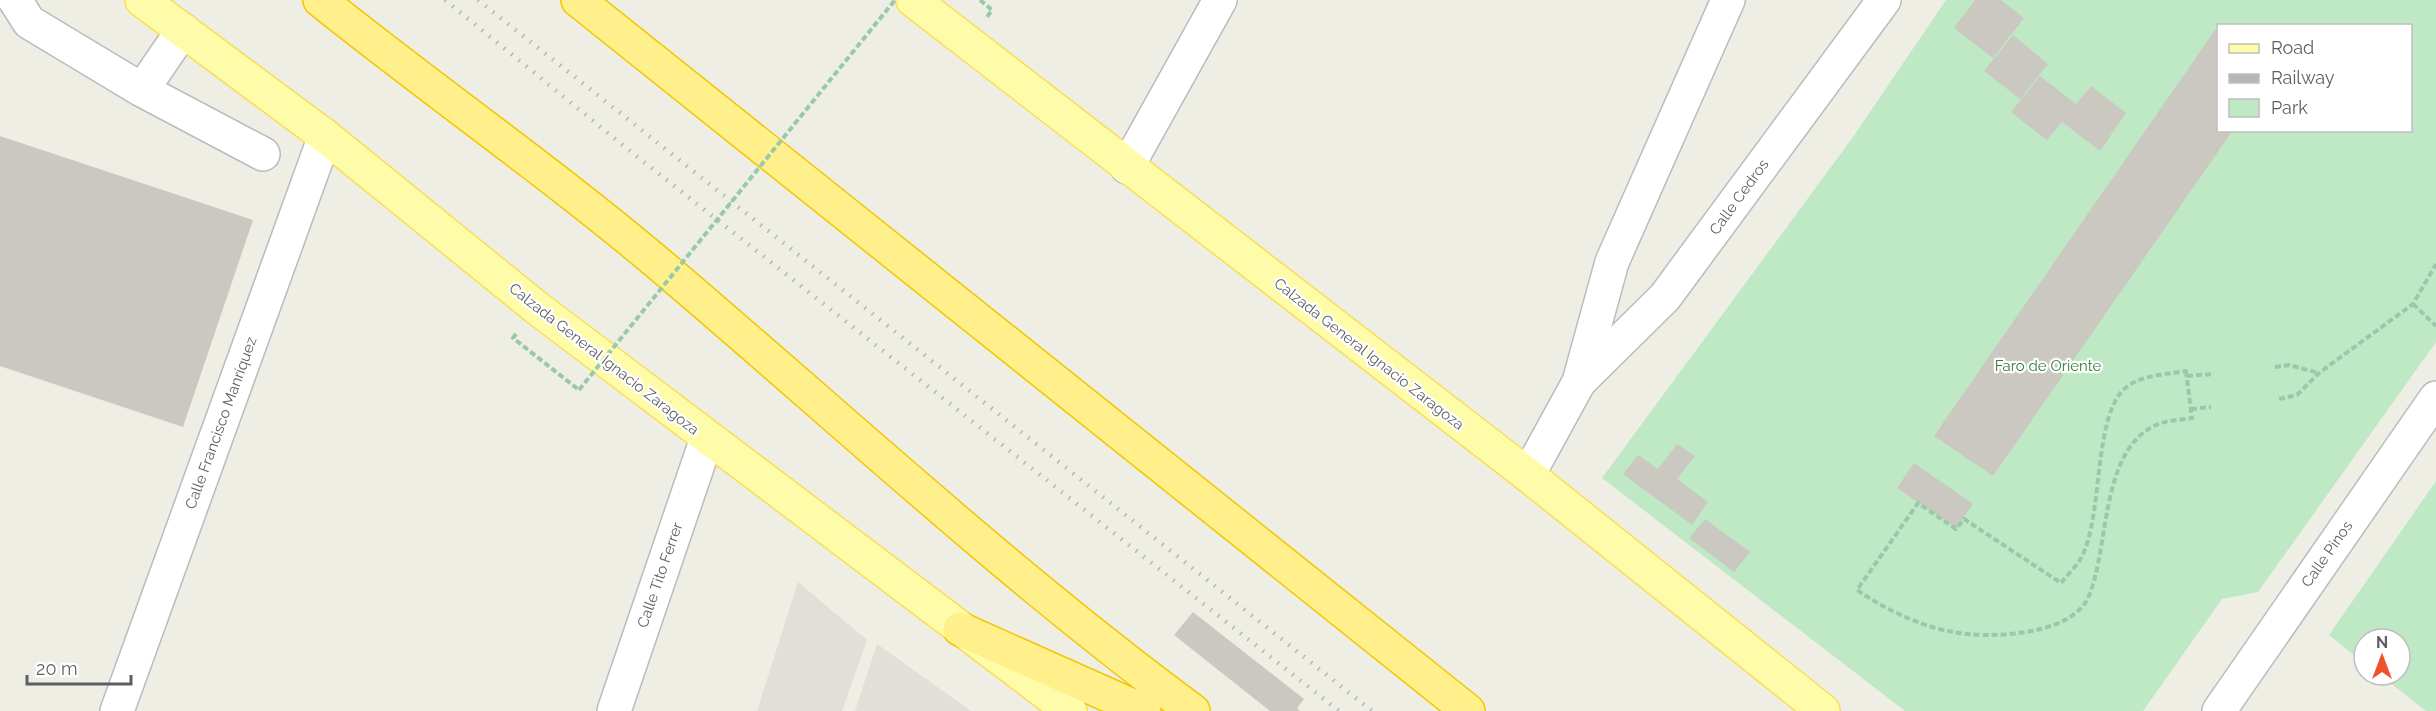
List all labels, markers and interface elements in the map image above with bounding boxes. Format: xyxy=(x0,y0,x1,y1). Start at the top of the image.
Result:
legend xyxy=(2217,24,2412,132)
text: Road xyxy=(2271,37,2314,58)
text: Railway xyxy=(2271,67,2335,88)
text: Park xyxy=(2271,97,2308,118)
street label: Calle Cedros xyxy=(1706,156,1772,238)
street label: Calzada General Ignacio Zaragoza xyxy=(1270,274,1468,434)
street label: Calzada General Ignacio Zaragoza xyxy=(505,279,703,439)
street label: Calle Francisco Manríquez xyxy=(181,334,261,512)
park label: Faro de Oriente xyxy=(1995,357,2102,375)
street label: Calle Pinos xyxy=(2298,517,2356,591)
street label: Calle Tito Ferrer xyxy=(634,519,687,630)
north arrow xyxy=(2352,627,2412,687)
text: N xyxy=(2376,633,2388,652)
scale bar xyxy=(27,648,130,686)
text: 20 m xyxy=(36,658,78,679)

